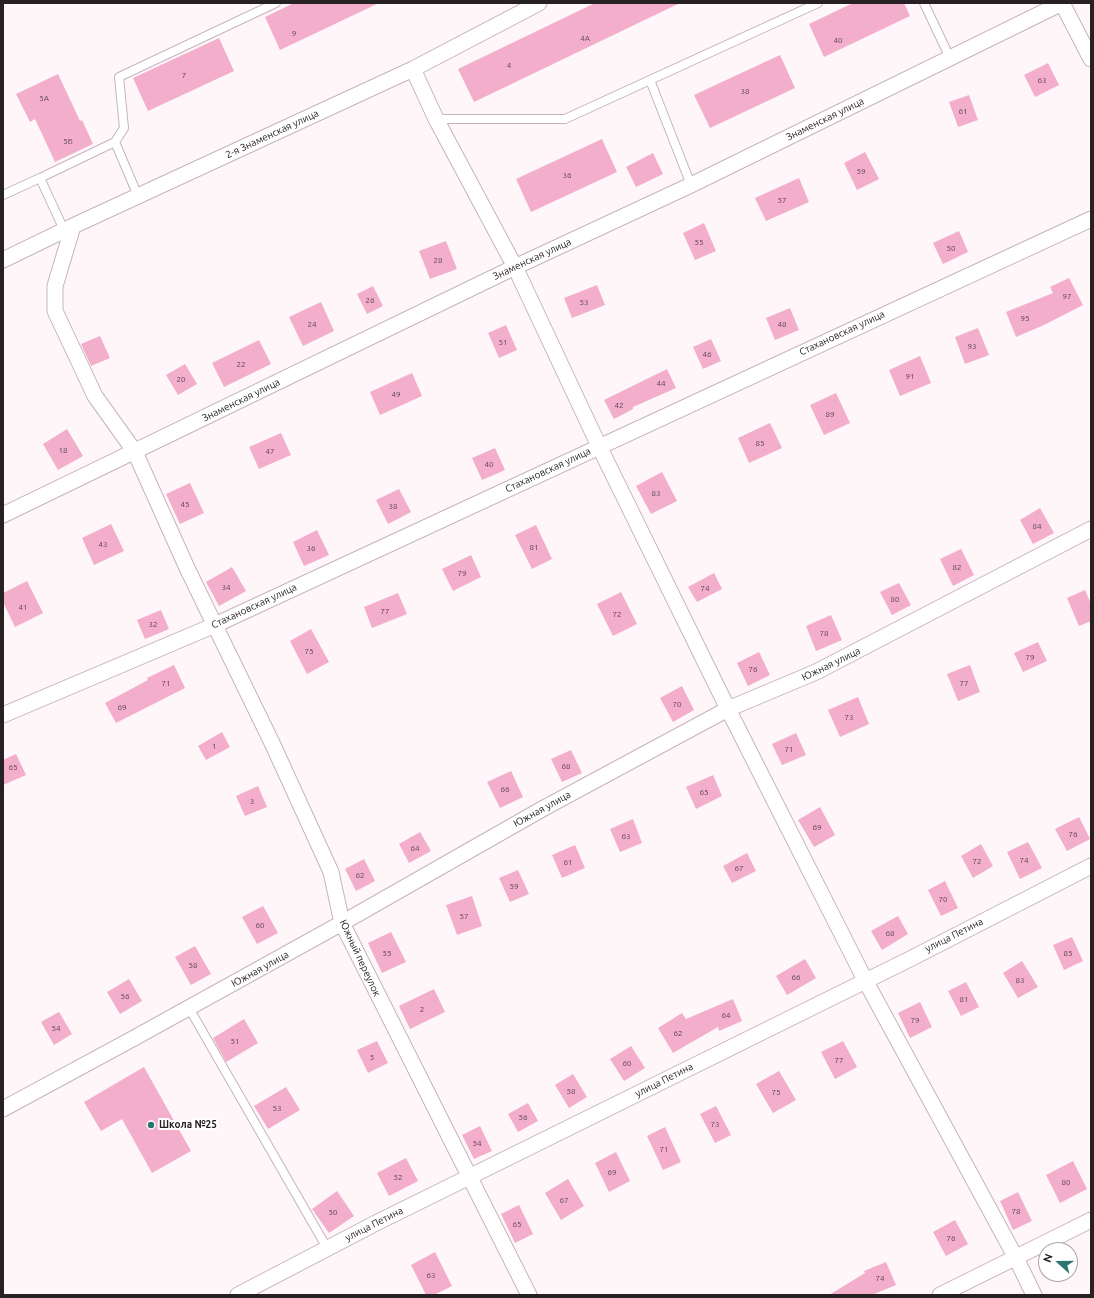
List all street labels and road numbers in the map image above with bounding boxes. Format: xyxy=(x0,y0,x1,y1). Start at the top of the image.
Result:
street label: Знаменская улица xyxy=(784,95,866,143)
street label: 2-я Знаменская улица xyxy=(224,107,320,161)
street label: Знаменская улица xyxy=(491,236,573,282)
street label: Стахановская улица xyxy=(797,308,887,358)
street label: Знаменская улица xyxy=(200,376,282,424)
street label: Стахановская улица xyxy=(503,445,593,495)
street label: Стахановская улица xyxy=(209,581,299,631)
street label: Южная улица xyxy=(800,645,862,683)
street label: Южная улица xyxy=(511,788,573,830)
street label: улица Петина xyxy=(923,915,985,955)
street label: Южный переулок xyxy=(337,918,383,998)
street label: Южная улица xyxy=(229,948,291,990)
street label: улица Петина xyxy=(633,1060,695,1100)
street label: улица Петина xyxy=(343,1204,405,1244)

